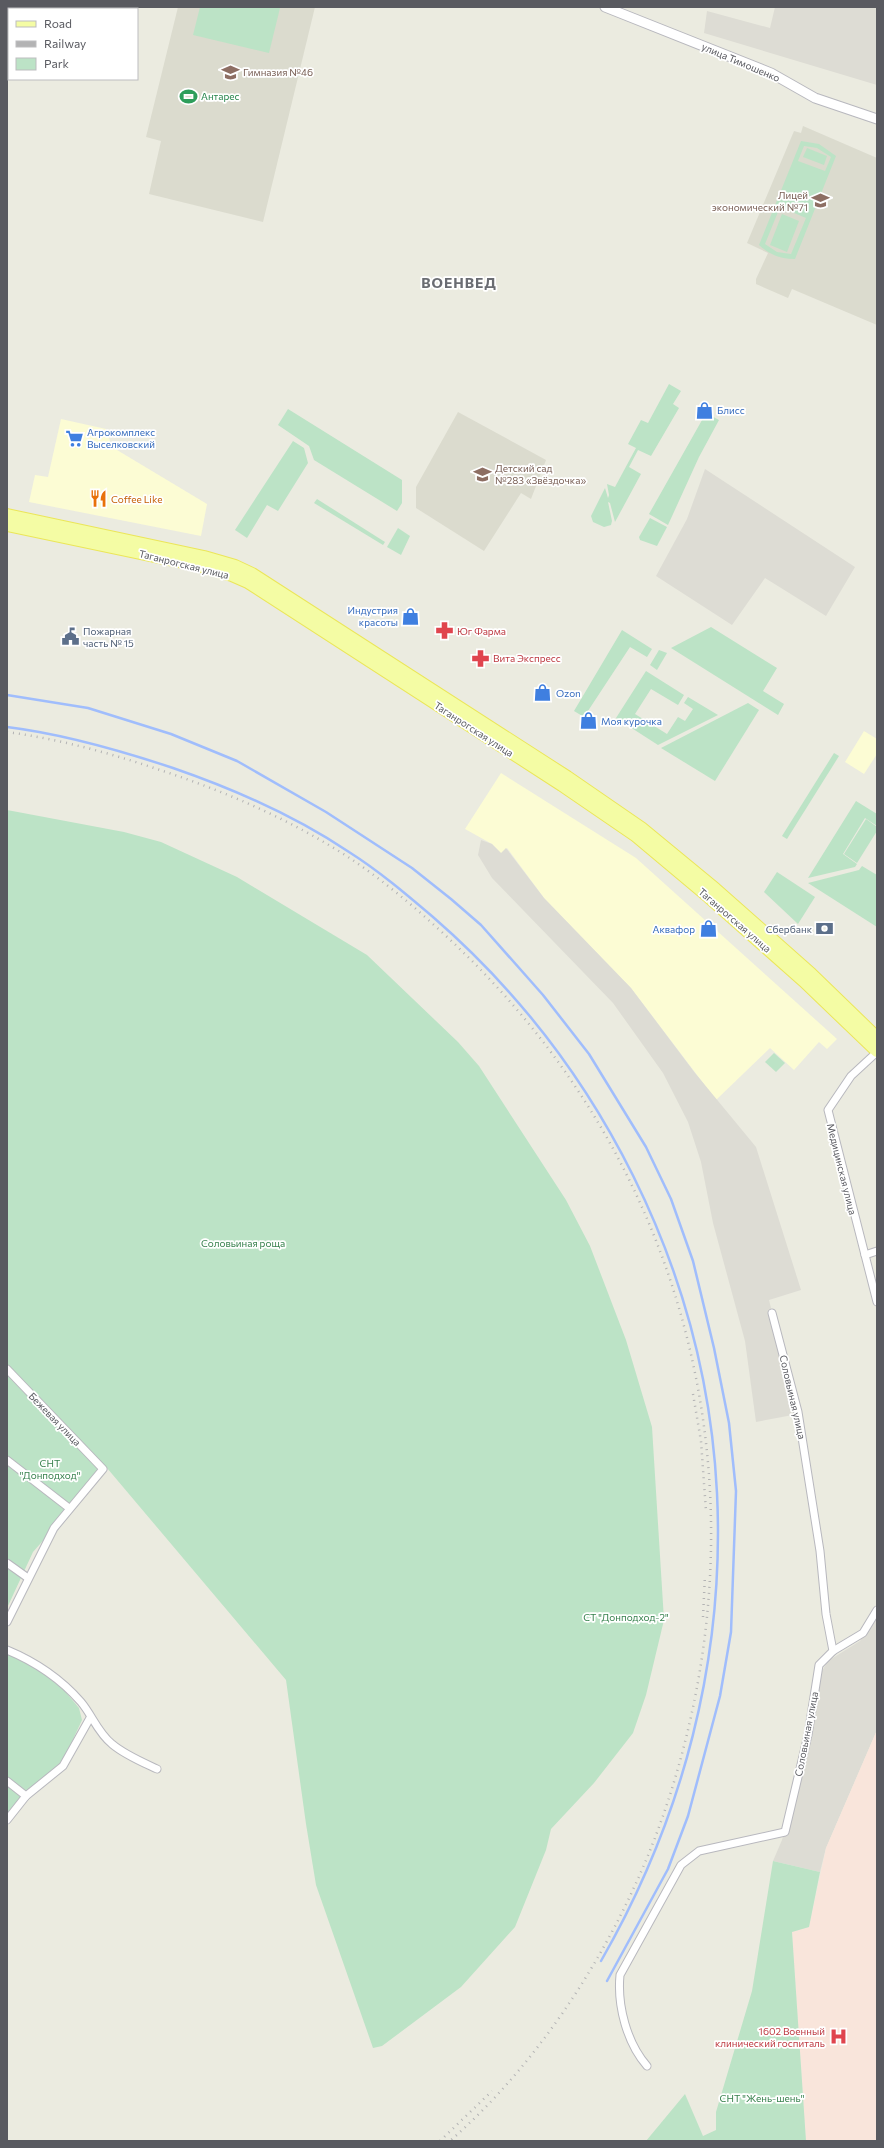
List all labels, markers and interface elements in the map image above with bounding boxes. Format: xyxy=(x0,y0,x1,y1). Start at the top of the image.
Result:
legend xyxy=(8,8,138,80)
text: Road xyxy=(44,16,72,30)
text: Railway xyxy=(44,36,86,50)
street label: улица Тимошенко xyxy=(700,40,782,84)
text: Park xyxy=(44,56,70,70)
school or university icon: Гимназия №46 xyxy=(220,62,240,82)
place label: Гимназия №46 xyxy=(243,66,313,78)
sports icon: Антарес xyxy=(178,86,198,106)
place label: Антарес xyxy=(201,90,240,102)
place label: Лицей экономический №71 xyxy=(712,189,808,213)
school or university icon: Лицей экономический №71 xyxy=(811,191,831,211)
district label: ВОЕНВЕД xyxy=(421,274,497,291)
shop icon: Блисс xyxy=(694,400,714,420)
place label: Блисс xyxy=(717,404,745,416)
place label: Агрокомплекс Выселковский xyxy=(87,426,155,450)
supermarket icon: Агрокомплекс Выселковский xyxy=(64,428,84,448)
place label: Детский сад №283 «Звёздочка» xyxy=(495,462,586,486)
school or university icon: Детский сад №283 «Звёздочка» xyxy=(472,464,492,484)
restaurant icon: Coffee Like xyxy=(88,489,108,509)
place label: Coffee Like xyxy=(111,493,162,505)
street label: Таганрогская улица xyxy=(138,547,230,581)
place label: Индустрия красоты xyxy=(347,604,398,628)
shop icon: Индустрия красоты xyxy=(401,606,421,626)
pharmacy icon: Юг Фарма xyxy=(434,621,454,641)
place label: Пожарная часть № 15 xyxy=(83,625,134,649)
place label: Юг Фарма xyxy=(457,625,506,637)
public building icon: Пожарная часть № 15 xyxy=(60,627,80,647)
pharmacy icon: Вита Экспресс xyxy=(470,648,490,668)
place label: Вита Экспресс xyxy=(493,652,561,664)
shop icon: Ozon xyxy=(533,683,553,703)
place label: Ozon xyxy=(556,687,581,699)
street label: Таганрогская улица xyxy=(432,699,516,759)
shop icon: Моя курочка xyxy=(578,711,598,731)
place label: Моя курочка xyxy=(601,715,662,727)
street label: Таганрогская улица xyxy=(696,885,774,955)
shop icon: Аквафор xyxy=(698,919,718,939)
bank icon: Сбербанк xyxy=(815,919,835,939)
place label: Аквафор xyxy=(653,923,695,935)
place label: Сбербанк xyxy=(766,923,813,935)
street label: Медицинская улица xyxy=(825,1122,859,1216)
park label: Соловьиная роща xyxy=(201,1237,285,1249)
street label: Соловьиная улица xyxy=(777,1354,809,1440)
street label: Бежевая улица xyxy=(27,1390,83,1448)
park label: СНТ "Донподход" xyxy=(20,1457,81,1481)
park label: СТ "Донподход-2" xyxy=(583,1611,669,1623)
street label: Соловьиная улица xyxy=(792,1691,820,1777)
place label: 1602 Военный клинический госпиталь xyxy=(715,2025,825,2049)
hospital icon: 1602 Военный клинический госпиталь xyxy=(828,2027,848,2047)
park label: СНТ "Жень-шень" xyxy=(720,2092,805,2104)

